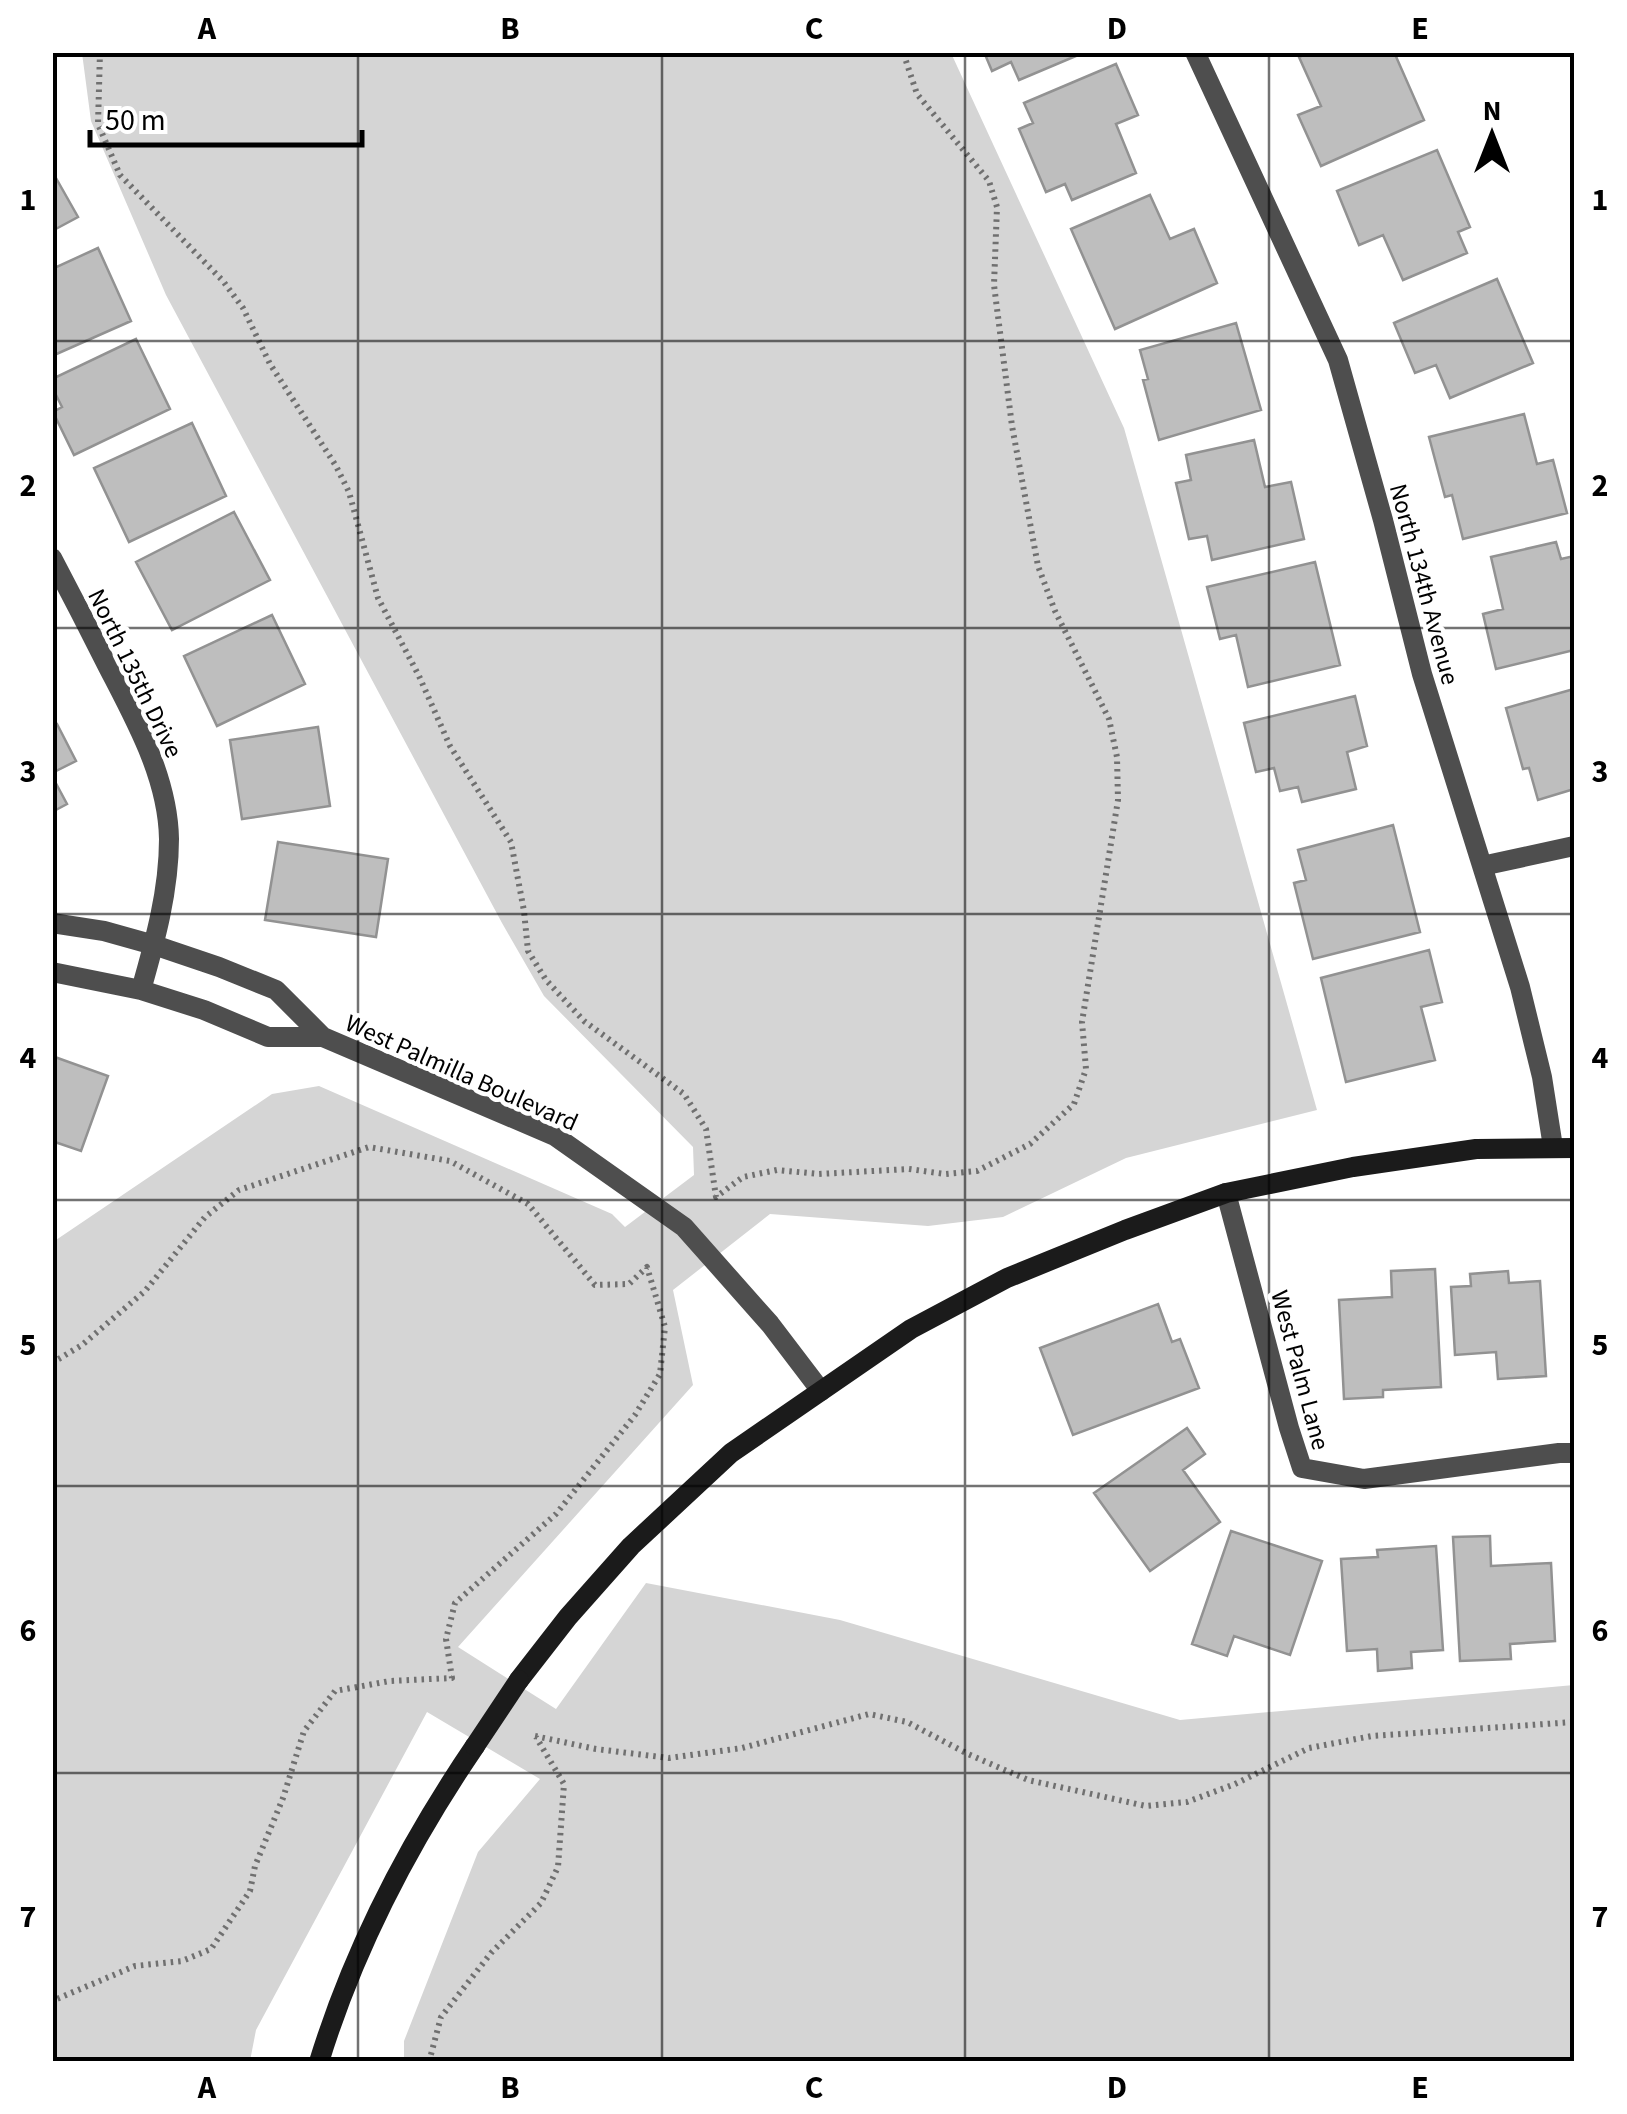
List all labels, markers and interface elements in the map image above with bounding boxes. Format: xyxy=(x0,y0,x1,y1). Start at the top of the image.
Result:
text: A xyxy=(197,6,217,52)
text: B xyxy=(500,6,520,52)
text: C xyxy=(805,6,823,52)
text: D xyxy=(1107,6,1127,52)
text: E xyxy=(1411,6,1429,52)
scale bar xyxy=(90,85,362,147)
north arrow xyxy=(1442,85,1542,185)
text: N xyxy=(1483,91,1501,131)
text: 50 m xyxy=(105,99,166,142)
text: 1 xyxy=(20,177,36,223)
text: 1 xyxy=(1592,177,1608,223)
text: 2 xyxy=(20,463,36,509)
text: 2 xyxy=(1592,463,1608,509)
street label: North 134th Avenue xyxy=(1380,480,1468,689)
street label: North 135th Drive xyxy=(79,583,192,764)
text: 3 xyxy=(20,749,36,795)
text: 3 xyxy=(1592,749,1608,795)
street label: West Palmilla Boulevard xyxy=(339,1005,584,1141)
text: 4 xyxy=(20,1035,37,1081)
text: 4 xyxy=(1592,1035,1609,1081)
street label: West Palm Lane xyxy=(1261,1286,1339,1454)
text: 5 xyxy=(20,1322,36,1368)
text: 5 xyxy=(1592,1322,1608,1368)
text: 6 xyxy=(20,1608,36,1654)
text: 6 xyxy=(1592,1608,1608,1654)
text: 7 xyxy=(20,1894,36,1940)
text: 7 xyxy=(1592,1894,1608,1940)
text: A xyxy=(197,2065,217,2111)
text: B xyxy=(500,2065,520,2111)
text: C xyxy=(805,2065,823,2111)
text: D xyxy=(1107,2065,1127,2111)
text: E xyxy=(1411,2065,1429,2111)

